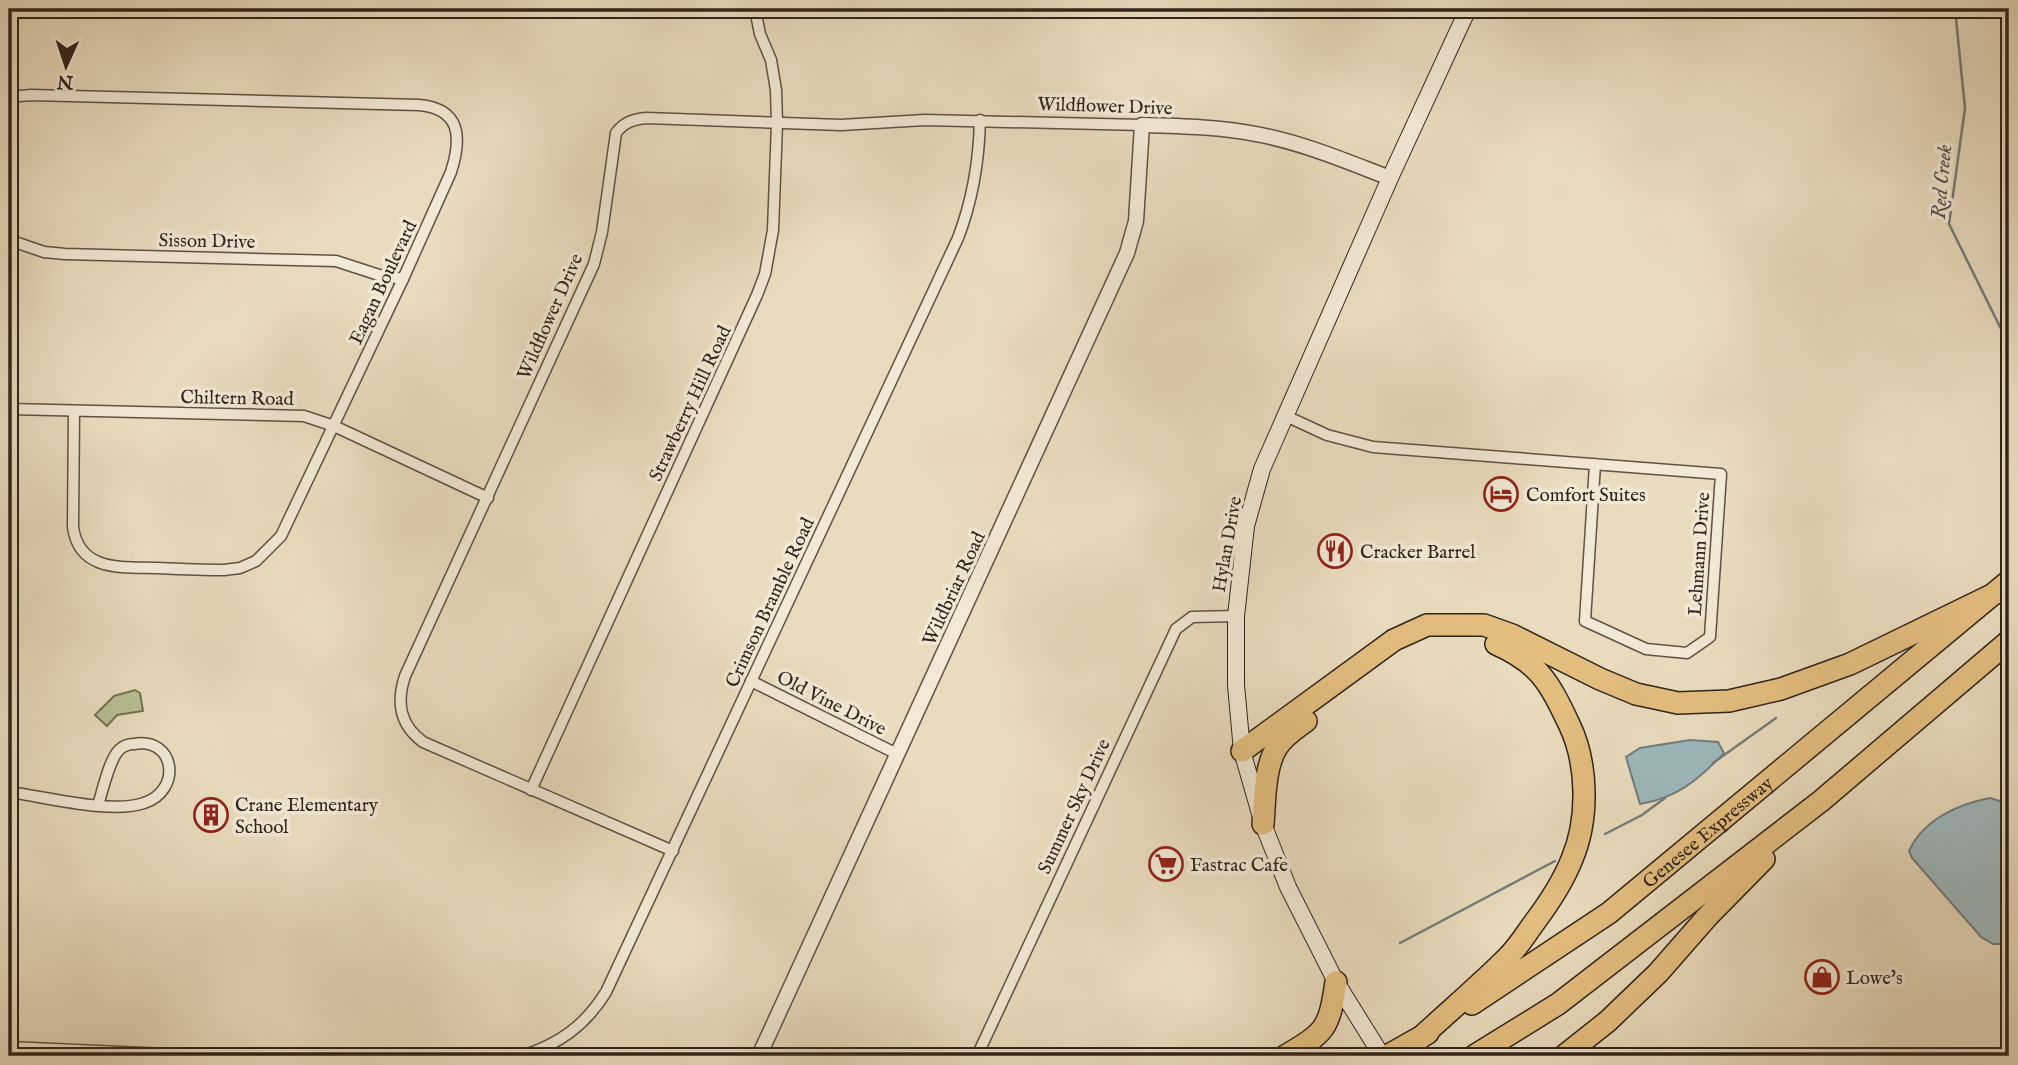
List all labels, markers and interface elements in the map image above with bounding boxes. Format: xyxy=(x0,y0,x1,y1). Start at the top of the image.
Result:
north arrow xyxy=(32,32,102,102)
text: N xyxy=(56,69,75,93)
street label: Wildflower Drive xyxy=(1037,93,1173,121)
water label: Red Creek xyxy=(1926,143,1959,220)
street label: Eagan Boulevard xyxy=(345,216,423,349)
street label: Sisson Drive xyxy=(158,229,256,255)
street label: Wildflower Drive xyxy=(512,250,589,383)
street label: Strawberry Hill Road xyxy=(644,321,738,485)
street label: Chiltern Road xyxy=(180,386,295,412)
hotel icon: Comfort Suites xyxy=(1482,475,1520,513)
place label: Comfort Suites xyxy=(1526,484,1646,508)
street label: Lehmann Drive xyxy=(1684,491,1716,617)
street label: Hylan Drive xyxy=(1208,494,1248,594)
street label: Crimson Bramble Road xyxy=(721,513,821,692)
street label: Wildbriar Road xyxy=(918,527,992,650)
restaurant icon: Cracker Barrel xyxy=(1316,532,1354,570)
place label: Cracker Barrel xyxy=(1360,541,1476,565)
street label: Old Vine Drive xyxy=(772,666,890,742)
street label: Summer Sky Drive xyxy=(1033,735,1117,878)
street label: Genesee Expressway xyxy=(1638,772,1779,894)
place label: Crane Elementary School xyxy=(235,794,379,840)
building icon: Crane Elementary School xyxy=(192,796,230,834)
supermarket icon: Fastrac Cafe xyxy=(1147,845,1185,883)
place label: Fastrac Cafe xyxy=(1190,854,1288,878)
shop icon: Lowe's xyxy=(1803,958,1841,996)
place label: Lowe's xyxy=(1846,967,1903,991)

